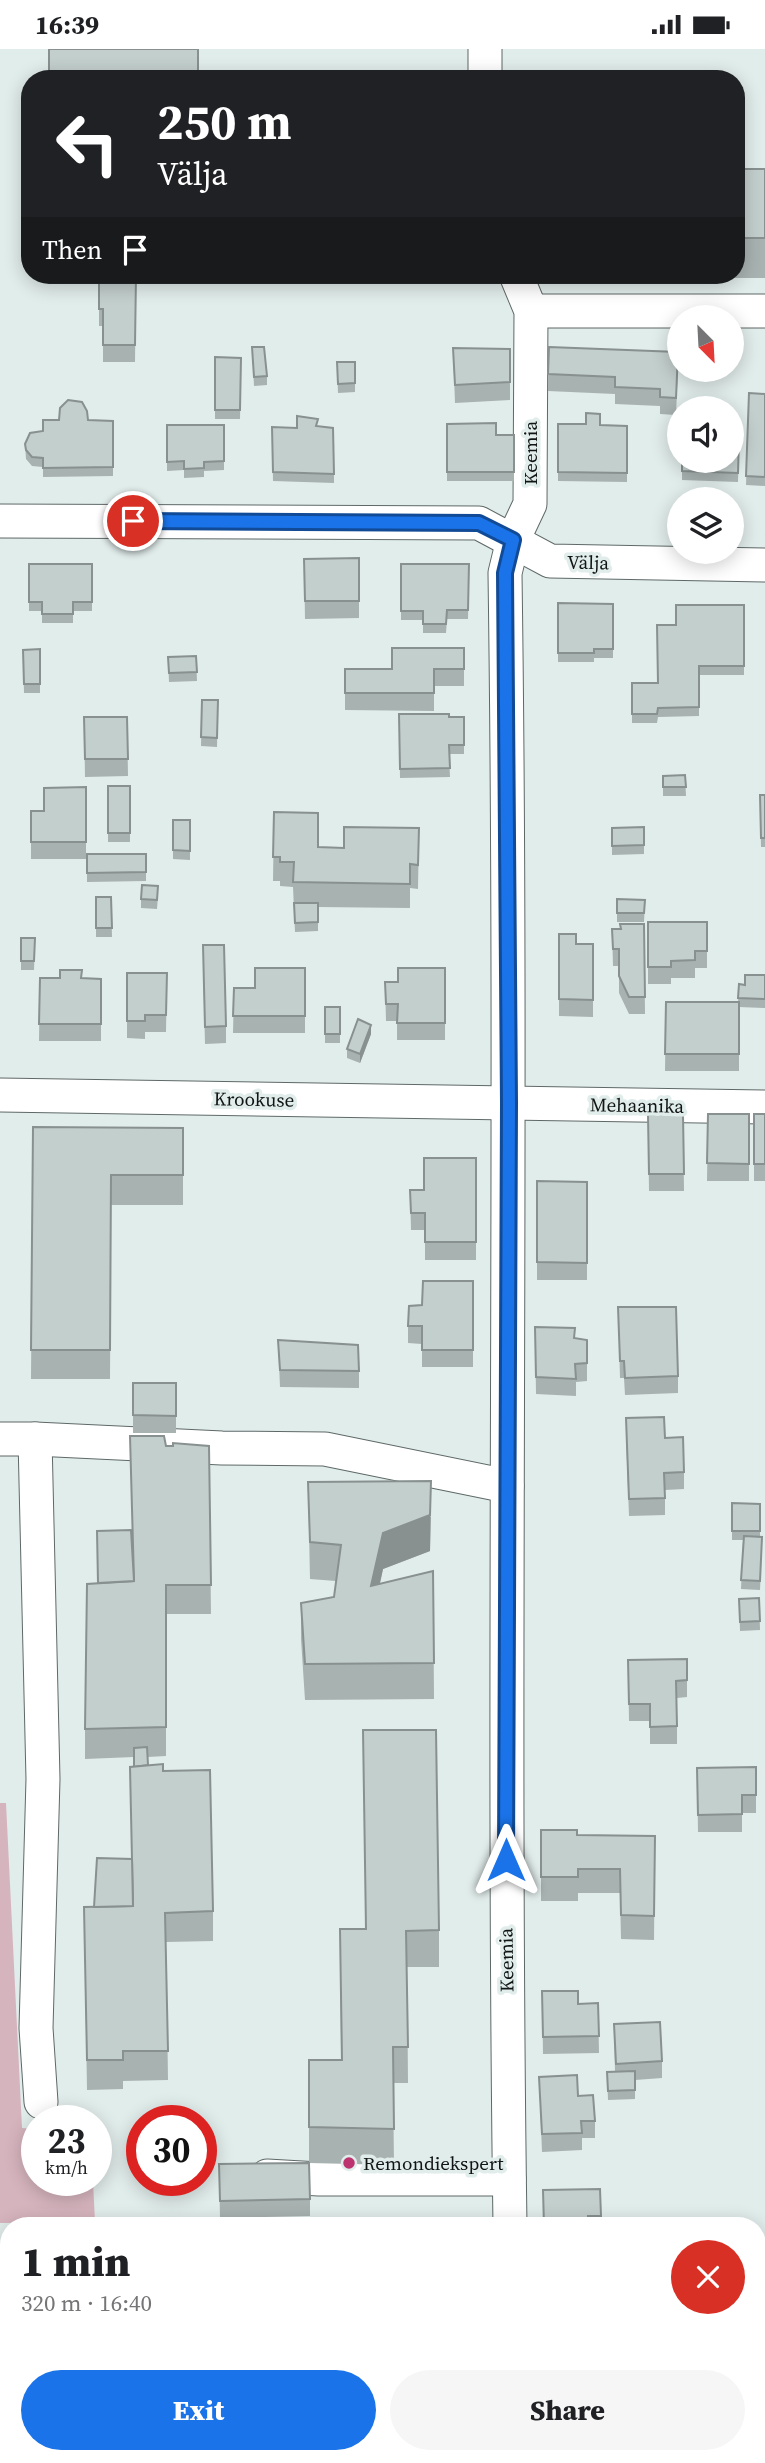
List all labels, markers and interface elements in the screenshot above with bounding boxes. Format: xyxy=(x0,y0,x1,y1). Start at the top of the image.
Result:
text: 16:39 xyxy=(35,7,99,43)
text: 250 m xyxy=(157,88,292,155)
icon: left xyxy=(42,98,133,189)
text: Välja xyxy=(157,152,228,196)
icon: arrive xyxy=(116,231,154,269)
text: Then xyxy=(42,232,102,268)
north arrow xyxy=(667,305,744,381)
map controls xyxy=(667,305,744,564)
button: sound xyxy=(667,396,744,473)
street label: Keemia xyxy=(517,421,543,485)
button: layers xyxy=(667,487,744,564)
pin xyxy=(103,491,163,551)
icon: arrive xyxy=(114,502,152,540)
street label: Välja xyxy=(567,549,610,575)
street label: Krookuse xyxy=(213,1085,295,1113)
street label: Mehaanika xyxy=(590,1091,685,1119)
position arrow xyxy=(469,1823,543,1897)
street label: Keemia xyxy=(492,1927,520,1992)
speed limit sign: 30 xyxy=(126,2105,217,2196)
text: 23 xyxy=(48,2117,85,2165)
place label: Remondiekspert xyxy=(363,2150,504,2176)
text: km/h xyxy=(45,2155,88,2180)
marker: Remondiekspert xyxy=(341,2155,357,2171)
text: 1 min xyxy=(21,2232,131,2290)
button: close xyxy=(671,2240,745,2314)
text: 320 m · 16:40 xyxy=(21,2287,152,2319)
button: Exit xyxy=(21,2370,376,2450)
button: Share xyxy=(390,2370,745,2450)

